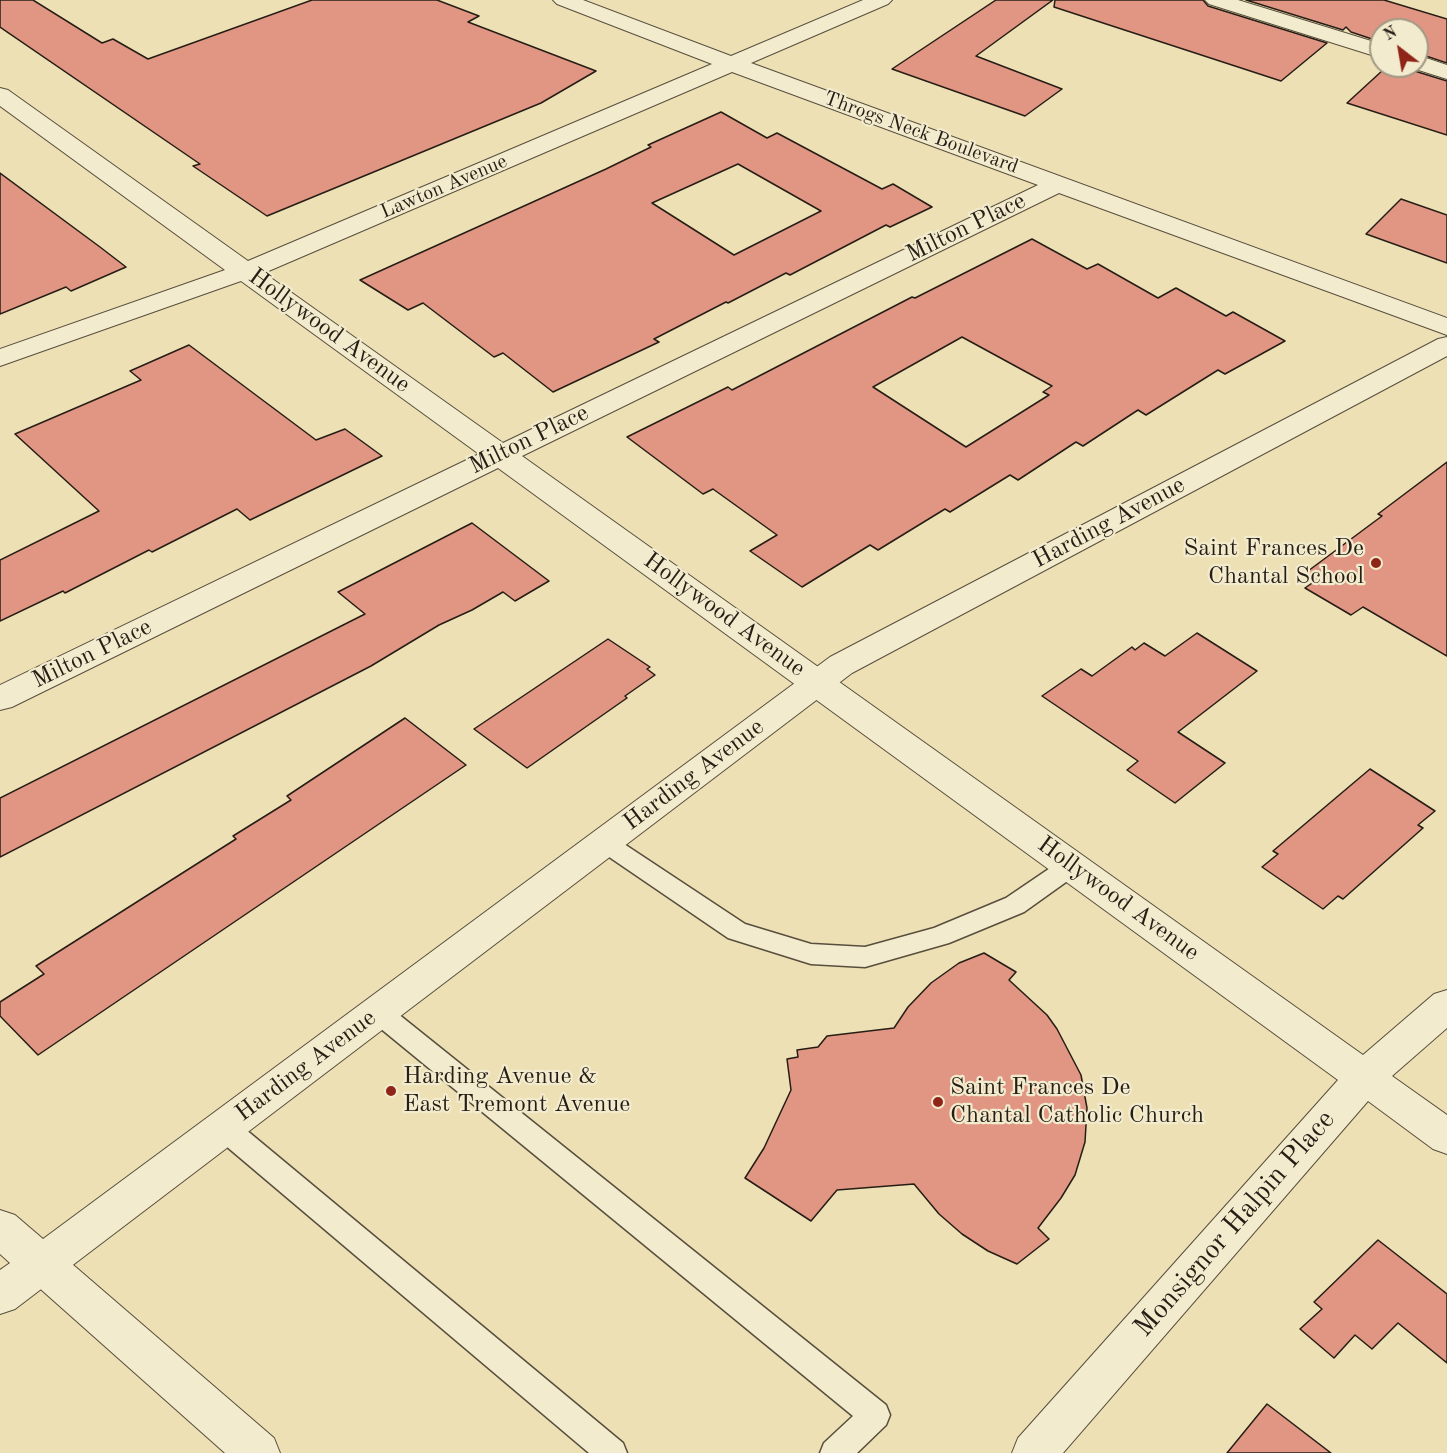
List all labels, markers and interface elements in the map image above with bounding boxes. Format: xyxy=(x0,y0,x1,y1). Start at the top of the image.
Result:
north arrow xyxy=(1369,18,1429,78)
text: N xyxy=(1381,24,1400,44)
street label: Throgs Neck Boulevard xyxy=(821,87,1021,179)
street label: Lawton Avenue xyxy=(377,150,511,224)
street label: Milton Place xyxy=(902,187,1030,269)
street label: Hollywood Avenue xyxy=(242,263,416,399)
street label: Milton Place xyxy=(465,399,593,481)
street label: Harding Avenue xyxy=(1028,471,1190,575)
place label: Saint Frances De Chantal School xyxy=(1183,535,1364,591)
street label: Hollywood Avenue xyxy=(637,547,811,683)
marker: Saint Frances De Chantal School xyxy=(1369,556,1383,570)
street label: Milton Place xyxy=(28,613,156,695)
street label: Harding Avenue xyxy=(618,713,770,837)
street label: Hollywood Avenue xyxy=(1031,831,1205,967)
street label: Harding Avenue xyxy=(230,1004,382,1128)
place label: Harding Avenue & East Tremont Avenue xyxy=(403,1063,630,1119)
place label: Saint Frances De Chantal Catholic Church xyxy=(950,1074,1204,1130)
marker: Harding Avenue & East Tremont Avenue xyxy=(384,1084,398,1098)
marker: Saint Frances De Chantal Catholic Church xyxy=(931,1095,945,1109)
street label: Monsignor Halpin Place xyxy=(1127,1104,1343,1344)

